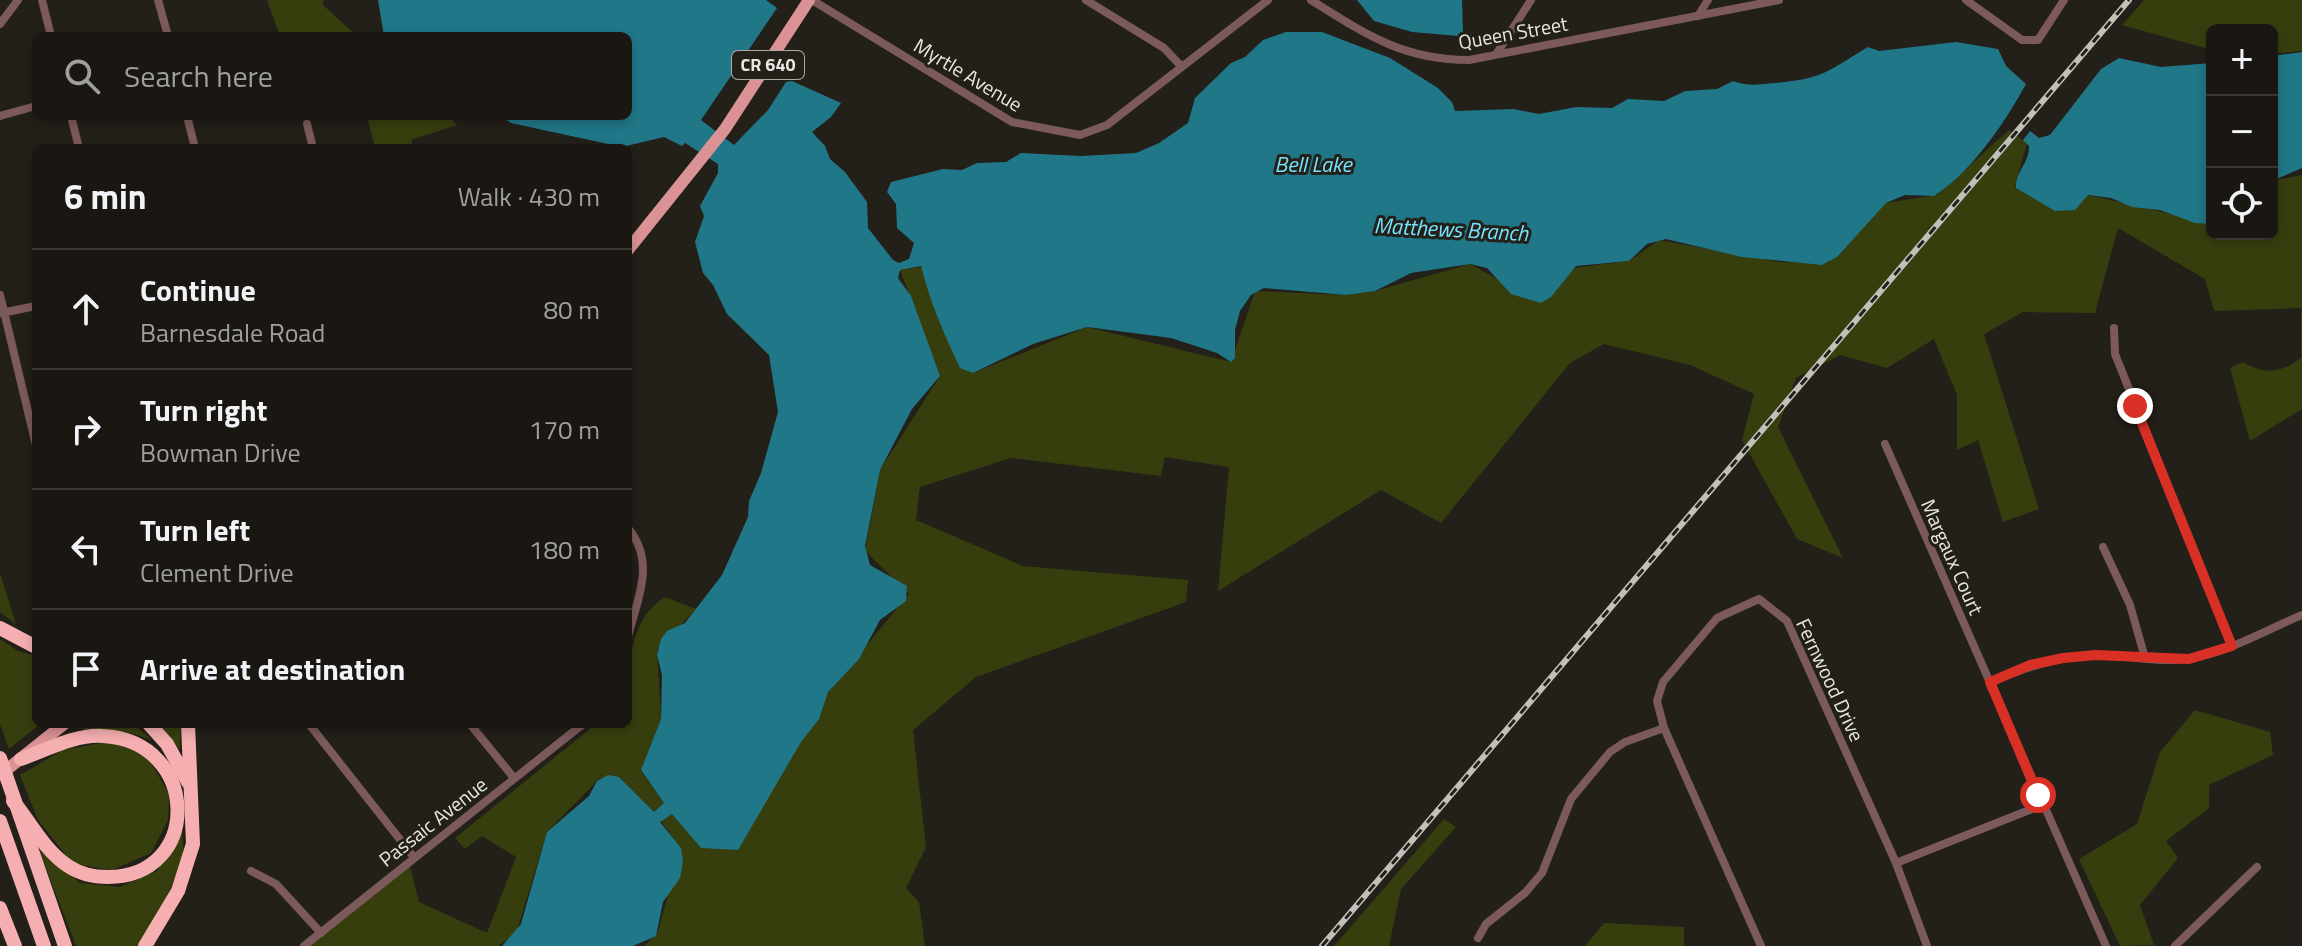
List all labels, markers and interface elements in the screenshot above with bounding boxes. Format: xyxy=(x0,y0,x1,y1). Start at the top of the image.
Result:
street label: Queen Street xyxy=(1456,8,1570,57)
map controls xyxy=(2206,24,2278,240)
button: + xyxy=(2206,24,2278,96)
street label: Myrtle Avenue xyxy=(908,30,1029,119)
search box xyxy=(32,32,632,120)
road number: CR 640 xyxy=(732,51,804,79)
text: Search here xyxy=(124,53,273,99)
icon: search xyxy=(60,54,104,98)
button: − xyxy=(2206,96,2278,168)
water label: Bell Lake xyxy=(1274,147,1353,181)
button: locate xyxy=(2206,168,2278,240)
text: 6 min xyxy=(64,170,147,222)
text: Walk · 430 m xyxy=(458,177,600,216)
water label: Matthews Branch xyxy=(1373,208,1530,250)
text: Continue xyxy=(140,267,256,313)
icon: ahead xyxy=(64,287,108,331)
text: 80 m xyxy=(543,290,600,329)
text: Barnesdale Road xyxy=(140,313,325,352)
text: Turn right xyxy=(140,387,268,433)
route end xyxy=(2117,388,2153,424)
icon: right xyxy=(64,407,108,451)
text: 170 m xyxy=(529,410,600,449)
text: Bowman Drive xyxy=(140,433,301,472)
street label: Margaux Court xyxy=(1913,494,1992,620)
text: Turn left xyxy=(140,507,250,553)
icon: left xyxy=(64,527,108,571)
text: 180 m xyxy=(529,530,600,569)
text: Clement Drive xyxy=(140,553,294,592)
street label: Fernwood Drive xyxy=(1788,613,1873,747)
text: Arrive at destination xyxy=(140,646,405,692)
icon: arrive xyxy=(64,647,108,691)
street label: Passaic Avenue xyxy=(372,769,494,874)
route start xyxy=(2020,777,2056,813)

